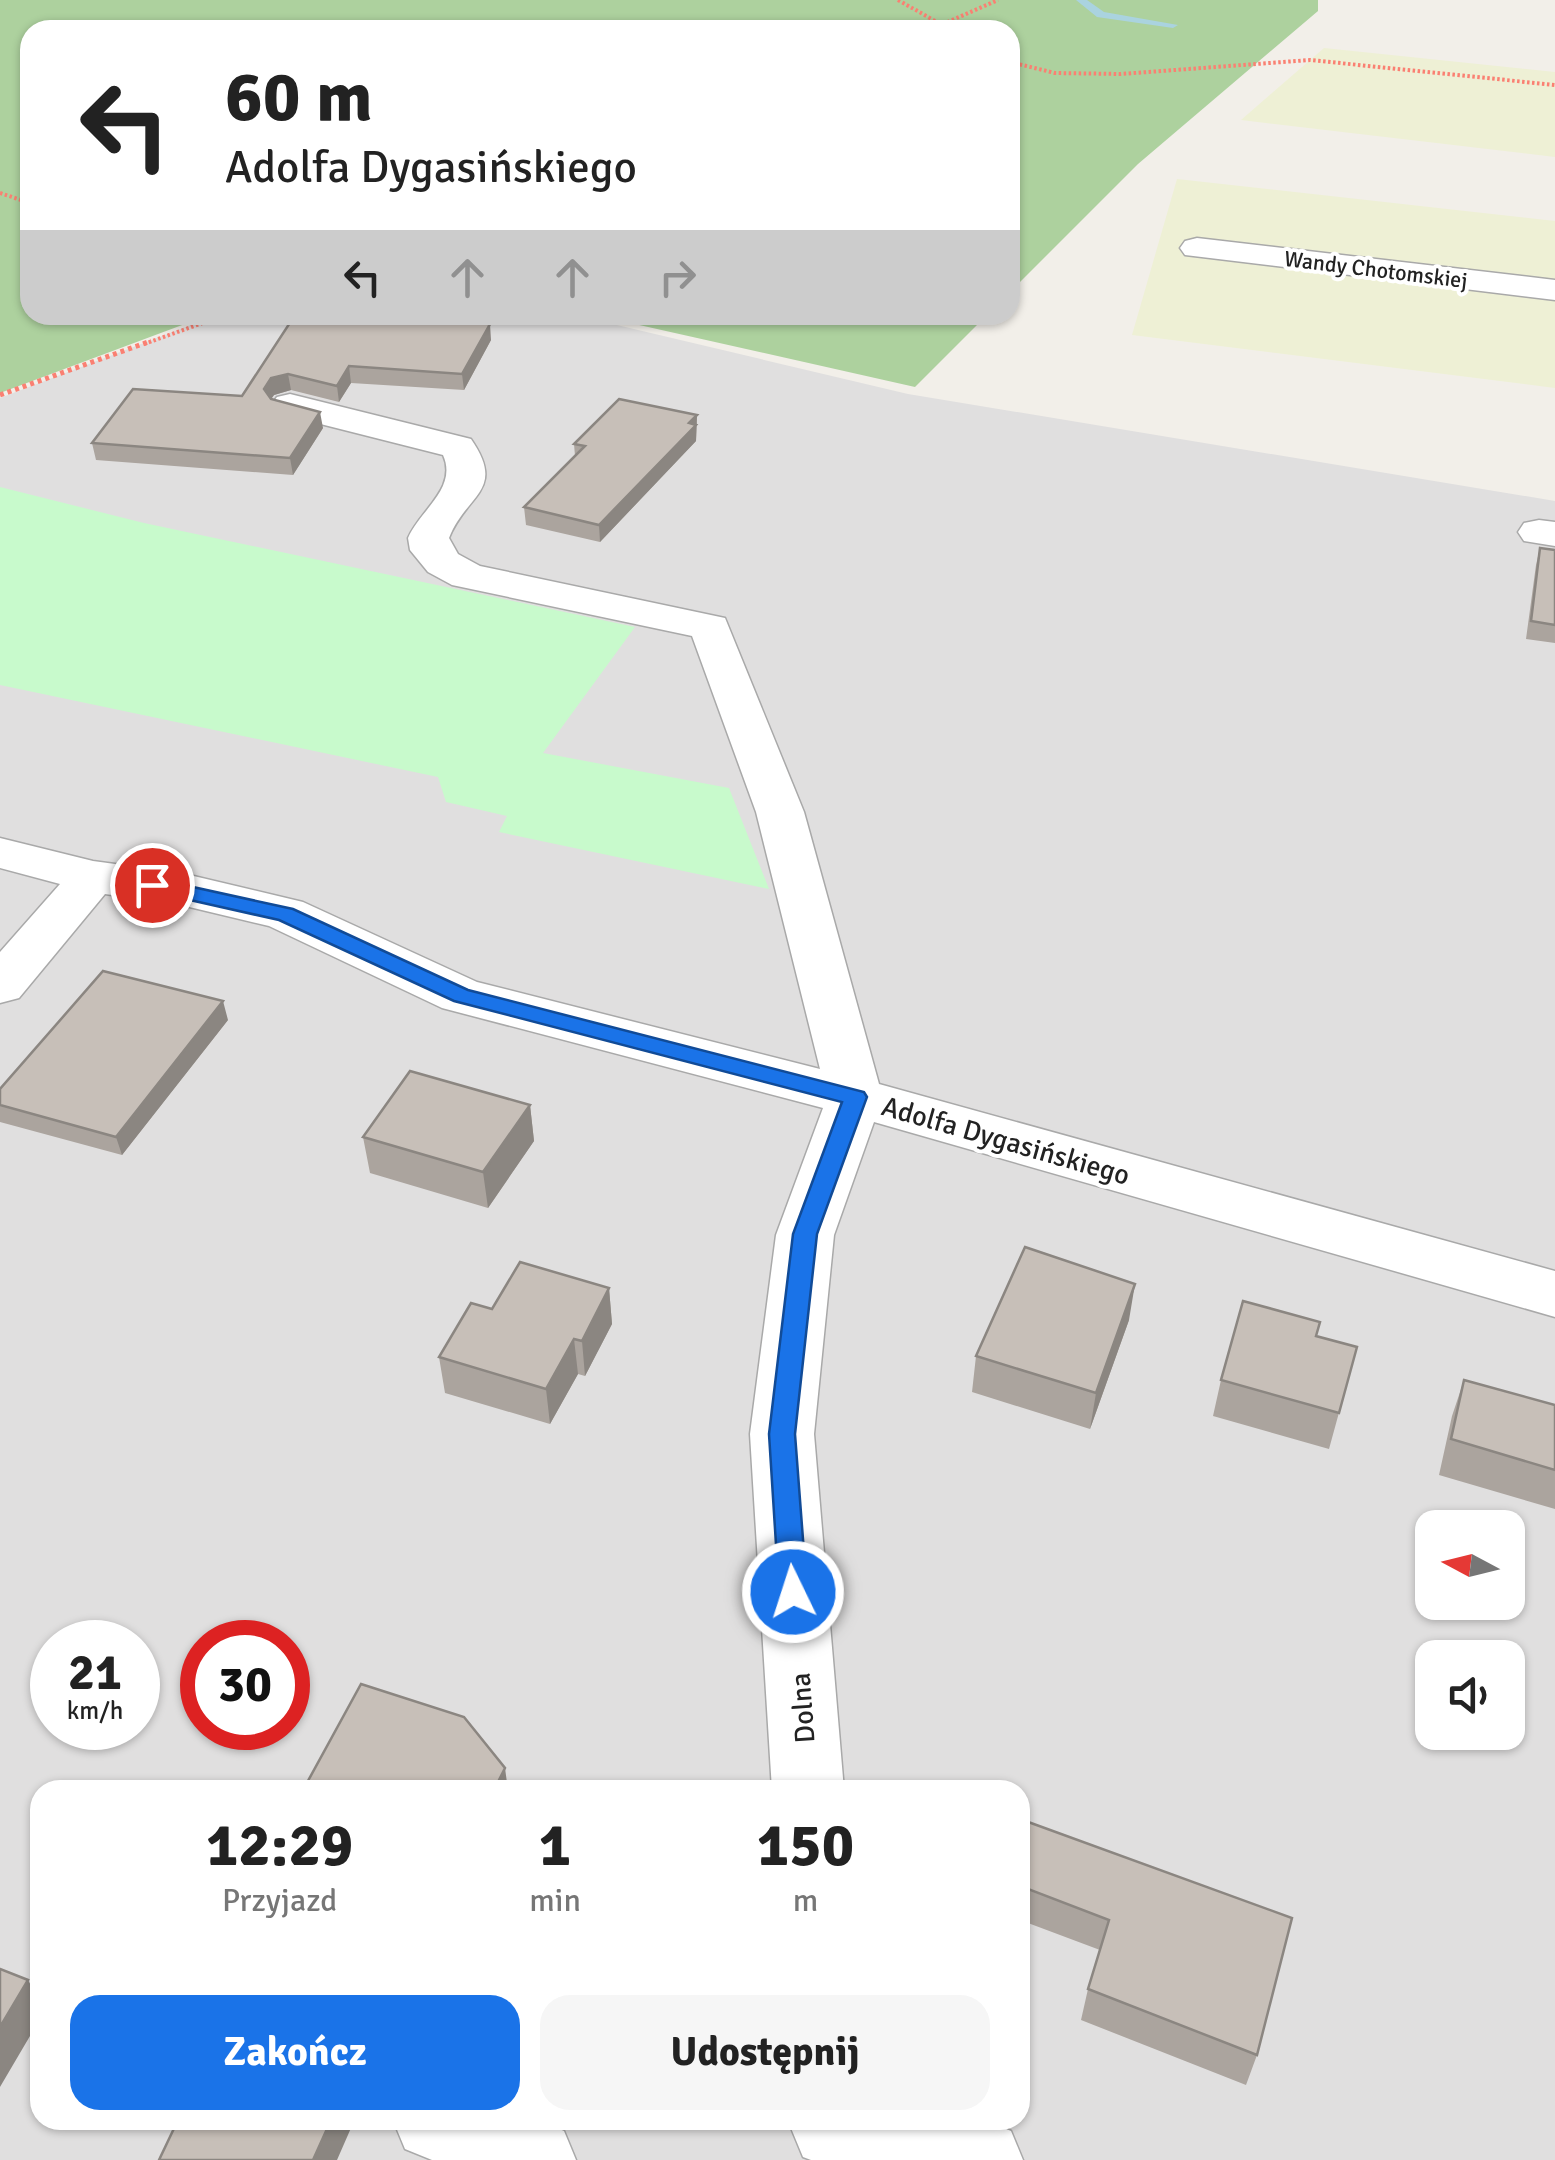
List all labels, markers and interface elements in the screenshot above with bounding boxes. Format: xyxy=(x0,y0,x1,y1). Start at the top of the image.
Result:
text: 60 m xyxy=(225,54,373,140)
icon: left xyxy=(60,60,190,190)
text: Adolfa Dygasińskiego xyxy=(225,140,637,195)
street label: Wandy Chotomskiej xyxy=(1283,245,1469,294)
icon: left xyxy=(335,250,390,305)
icon: ahead xyxy=(440,250,495,305)
icon: ahead xyxy=(545,250,600,305)
icon: right xyxy=(650,250,705,305)
pin xyxy=(110,843,195,928)
icon: arrive xyxy=(125,858,180,913)
street label: Adolfa Dygasińskiego xyxy=(878,1089,1134,1193)
north arrow xyxy=(1415,1510,1525,1620)
map controls xyxy=(1415,1510,1525,1750)
position arrow xyxy=(741,1540,845,1644)
speed limit sign: 30 xyxy=(180,1620,310,1750)
button: sound xyxy=(1415,1640,1525,1750)
text: 21 xyxy=(68,1642,122,1704)
street label: Dolna xyxy=(784,1672,822,1744)
text: km/h xyxy=(67,1695,123,1726)
text: 12:29 xyxy=(206,1809,353,1883)
text: 1 xyxy=(539,1809,571,1883)
text: 150 xyxy=(757,1809,854,1883)
text: Przyjazd xyxy=(222,1881,337,1920)
text: min xyxy=(529,1881,581,1920)
text: m xyxy=(793,1881,818,1920)
button: Zakończ xyxy=(70,1995,520,2110)
button: Udostępnij xyxy=(540,1995,990,2110)

